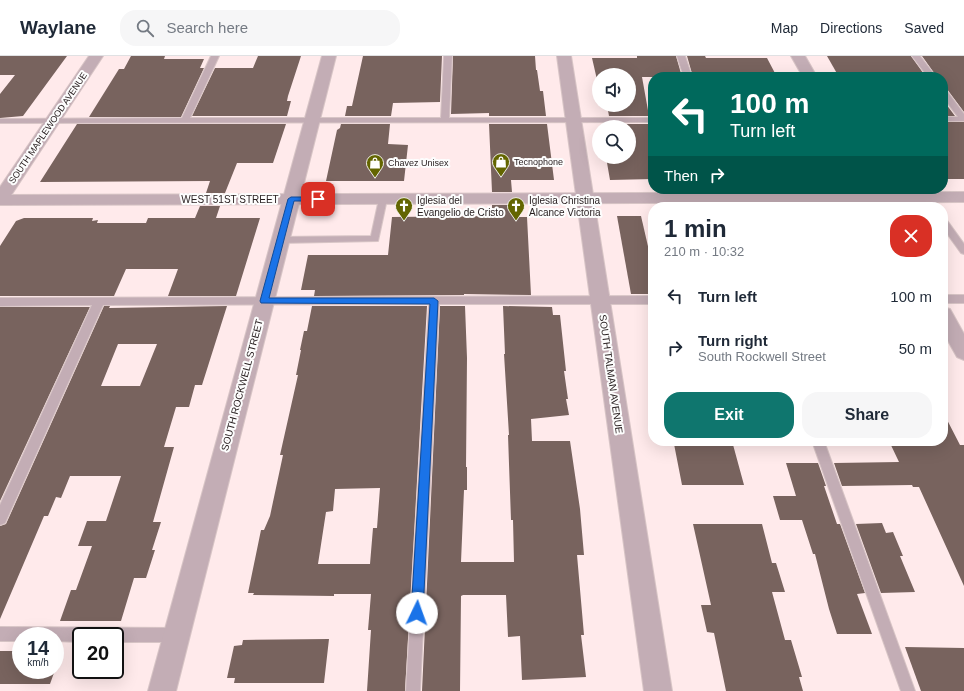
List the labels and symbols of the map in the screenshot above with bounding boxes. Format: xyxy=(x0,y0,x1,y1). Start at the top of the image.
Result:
street label: SOUTH MAPLEWOOD AVENUE xyxy=(7,71,89,185)
shop icon: Tecnophone xyxy=(491,152,511,177)
shop icon: Chavez Unisex xyxy=(365,153,385,178)
place label: Tecnophone xyxy=(514,157,563,167)
place label: Chavez Unisex xyxy=(388,158,449,168)
pin xyxy=(301,182,335,216)
street label: WEST 51ST STREET xyxy=(181,194,279,205)
place label: Iglesia del Evangelio de Cristo xyxy=(417,195,504,218)
place label: Iglesia Christina Alcance Victoria xyxy=(529,195,601,218)
church icon: Iglesia del Evangelio de Cristo xyxy=(394,196,414,221)
church icon: Iglesia Christina Alcance Victoria xyxy=(506,196,526,221)
street label: SOUTH TALMAN AVENUE xyxy=(597,314,625,435)
street label: SOUTH ROCKWELL STREET xyxy=(219,318,265,452)
position arrow xyxy=(396,592,438,634)
speed limit sign: 20 xyxy=(72,627,124,679)

